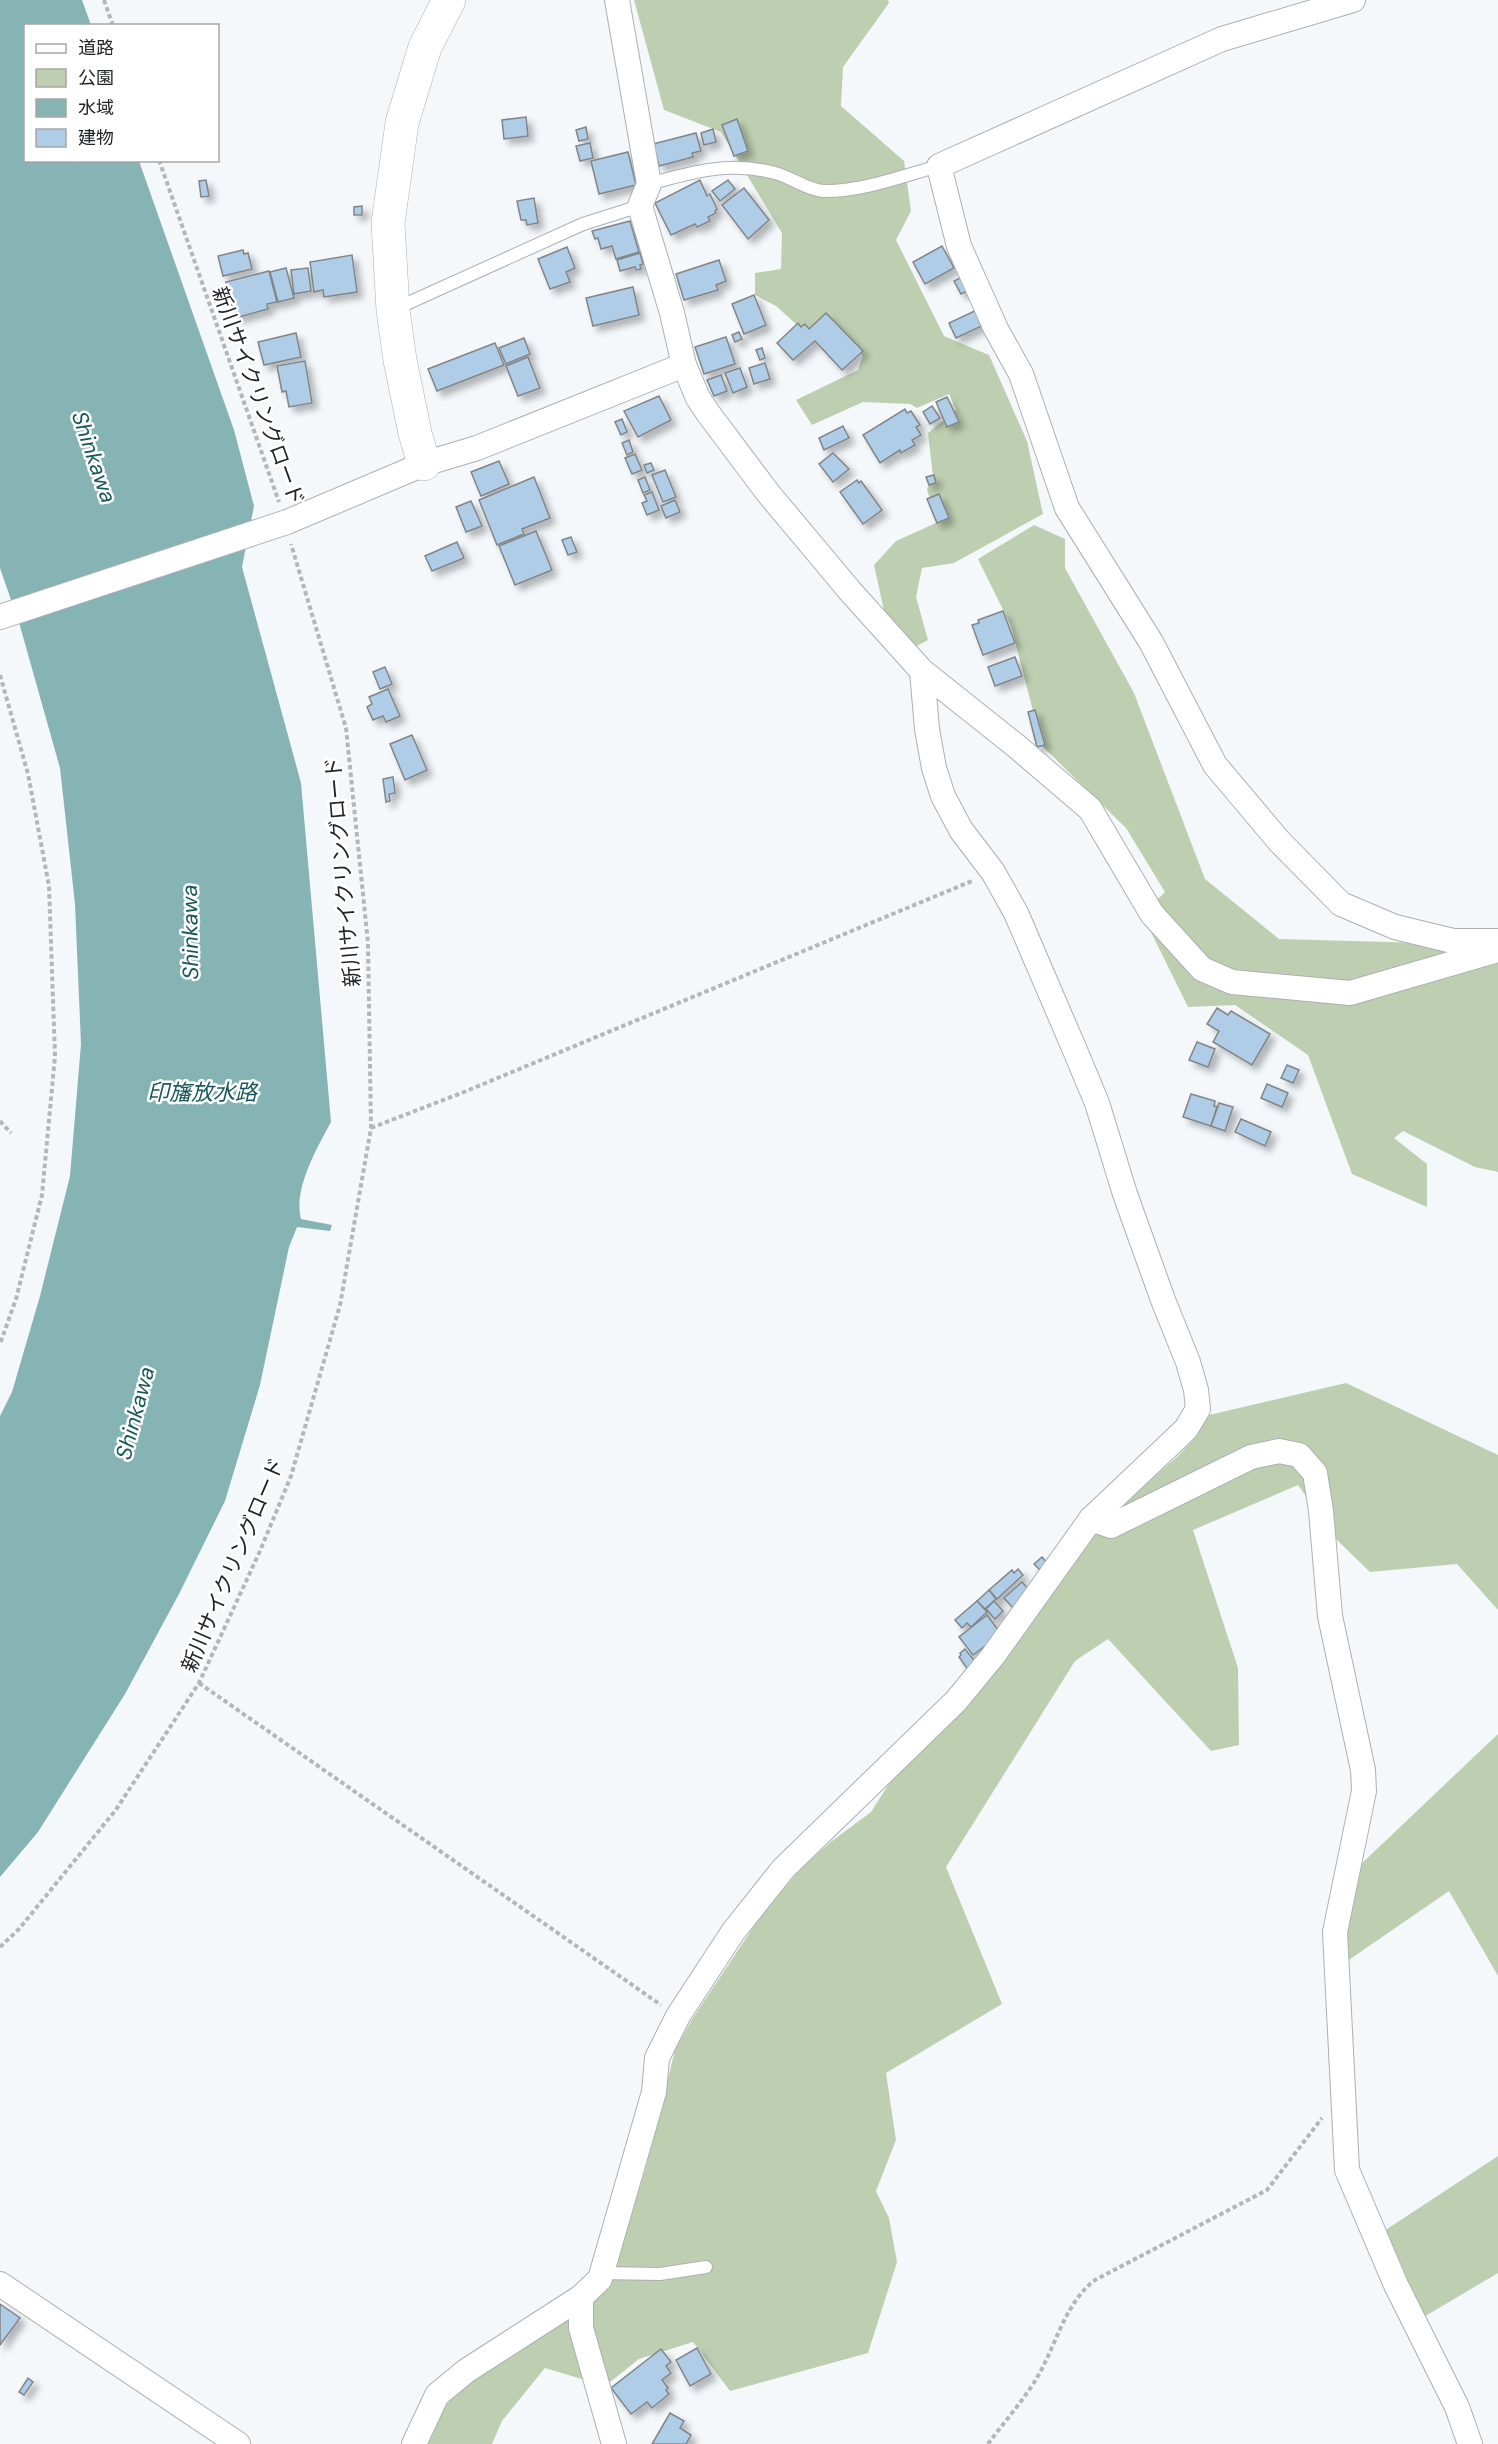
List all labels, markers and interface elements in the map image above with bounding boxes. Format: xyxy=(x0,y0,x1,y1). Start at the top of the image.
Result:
legend xyxy=(24,24,219,162)
text: 道路 xyxy=(78,36,114,60)
text: 公園 xyxy=(78,66,114,90)
text: 水域 xyxy=(78,96,114,120)
text: 建物 xyxy=(78,126,114,150)
street label: 新川サイクリングロード xyxy=(205,283,311,509)
water label: Shinkawa xyxy=(65,407,123,507)
street label: 新川サイクリングロード xyxy=(319,756,367,988)
water label: Shinkawa xyxy=(175,884,205,980)
water label: 印旛放水路 xyxy=(147,1078,259,1107)
water label: Shinkawa xyxy=(109,1363,161,1463)
street label: 新川サイクリングロード xyxy=(175,1453,291,1677)

